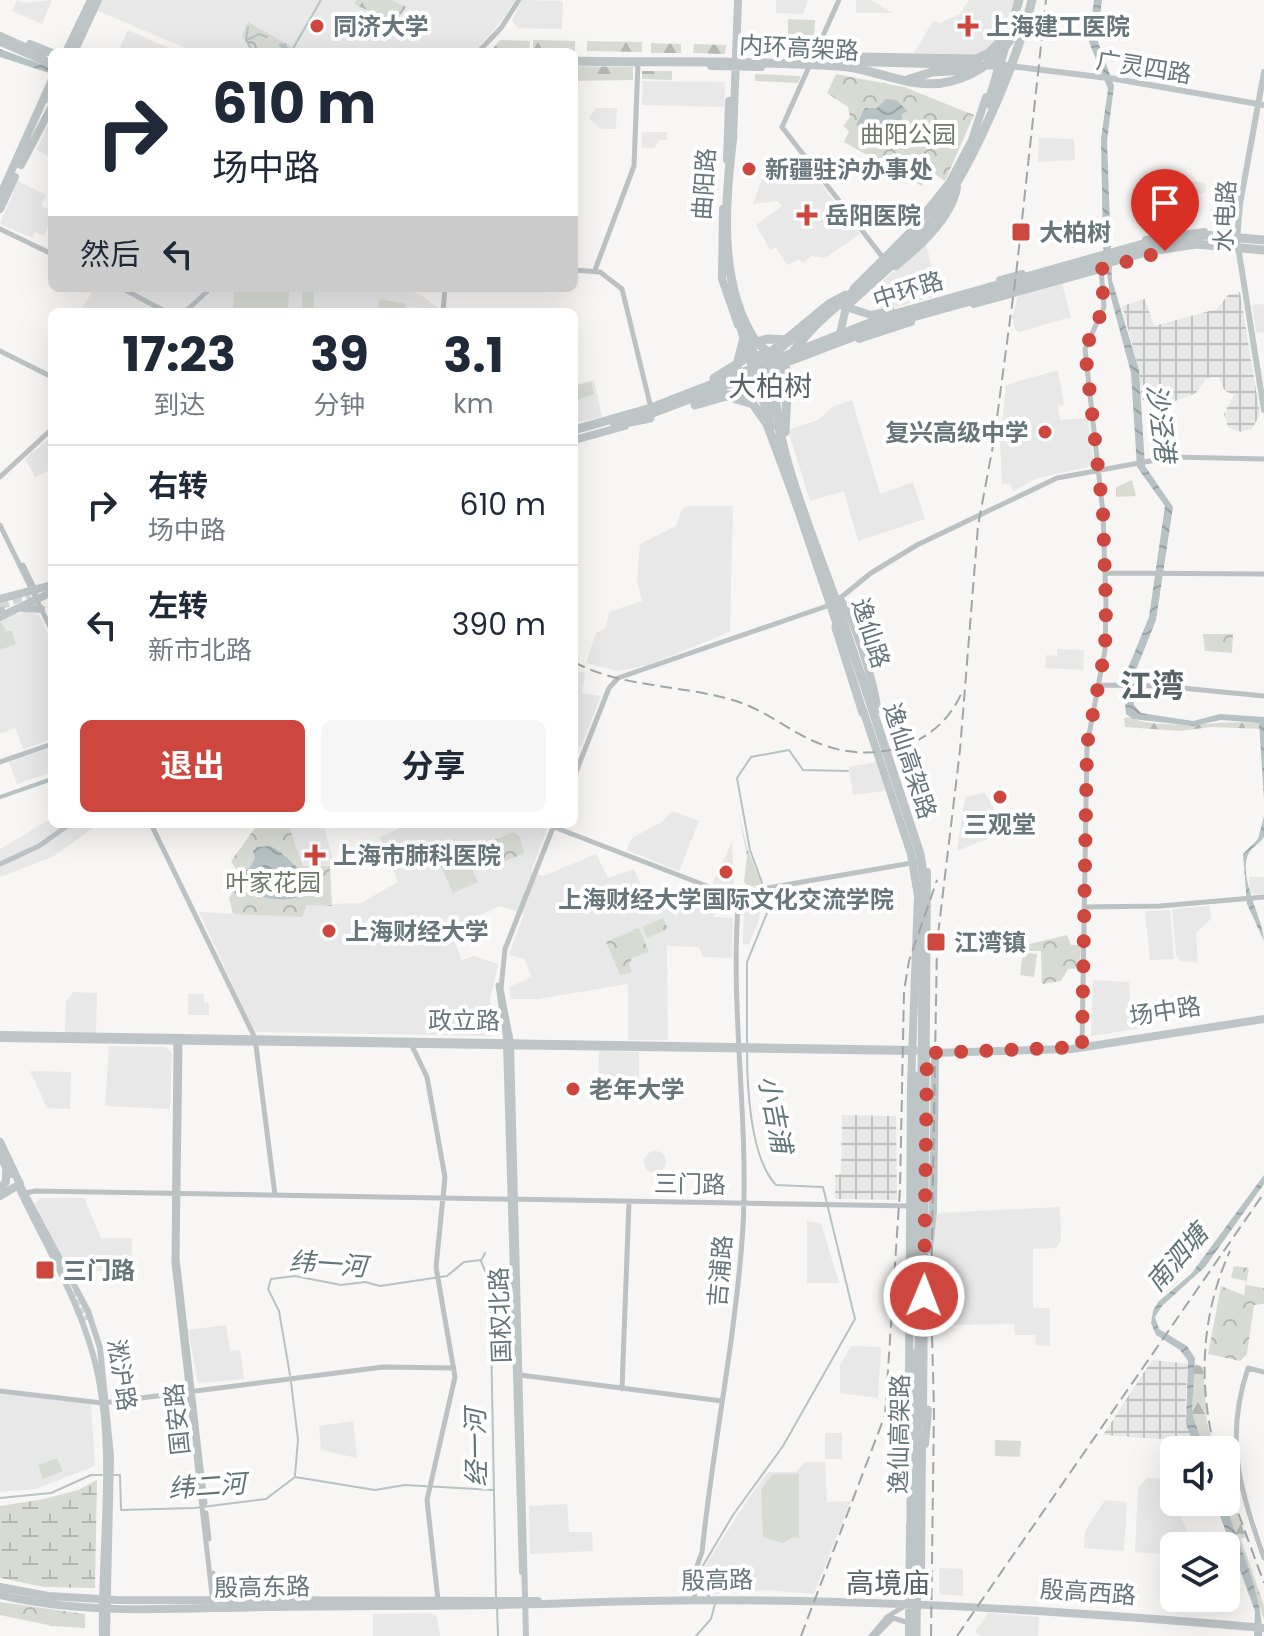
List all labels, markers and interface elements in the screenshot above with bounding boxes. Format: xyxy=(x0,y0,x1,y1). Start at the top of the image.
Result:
place label: 同济大学 xyxy=(333,10,429,43)
place label: 上海建工医院 xyxy=(986,10,1130,43)
marker: 上海建工医院 xyxy=(957,15,979,37)
marker: 同济大学 xyxy=(308,17,326,35)
street label: 内环高架路 xyxy=(738,28,860,68)
street label: 广灵四路 xyxy=(1094,43,1194,91)
text: 610 m xyxy=(212,64,376,143)
icon: right xyxy=(80,80,184,184)
park label: 曲阳公园 xyxy=(860,118,956,151)
text: 场中路 xyxy=(212,142,320,193)
street label: 曲阳路 xyxy=(685,147,723,221)
place label: 新疆驻沪办事处 xyxy=(765,153,933,186)
marker: 新疆驻沪办事处 xyxy=(740,160,758,178)
pin xyxy=(1131,169,1199,251)
street label: 水电路 xyxy=(1207,179,1243,253)
icon: arrive xyxy=(1143,181,1187,225)
place label: 岳阳医院 xyxy=(825,199,921,232)
marker: 岳阳医院 xyxy=(796,204,818,226)
place label: 大柏树 xyxy=(1039,216,1111,249)
marker: 大柏树 xyxy=(1010,221,1032,243)
icon: left xyxy=(156,232,200,276)
text: 然后 xyxy=(80,233,140,276)
street label: 中环路 xyxy=(869,264,947,316)
text: 17:23 xyxy=(122,321,236,388)
text: 39 xyxy=(310,321,369,388)
text: 3.1 xyxy=(443,322,504,389)
district label: 大柏树 xyxy=(728,367,812,406)
water label: 沙泾港 xyxy=(1138,382,1184,468)
text: km xyxy=(453,386,494,422)
text: 到达 xyxy=(153,387,205,423)
text: 分钟 xyxy=(314,387,366,423)
place label: 复兴高级中学 xyxy=(885,416,1029,449)
marker: 复兴高级中学 xyxy=(1036,423,1054,441)
text: 右转 xyxy=(148,464,208,507)
icon: right xyxy=(80,483,124,527)
text: 610 m xyxy=(460,483,546,526)
text: 场中路 xyxy=(148,512,226,548)
text: 左转 xyxy=(148,584,208,627)
street label: 逸仙路 xyxy=(844,594,898,672)
icon: left xyxy=(80,603,124,647)
text: 390 m xyxy=(452,603,546,646)
text: 新市北路 xyxy=(148,632,252,668)
district label: 江湾 xyxy=(1120,663,1184,708)
street label: 逸仙高架路 xyxy=(876,699,944,823)
button: 退出 xyxy=(80,720,305,812)
button: 分享 xyxy=(321,720,546,812)
marker: 三观堂 xyxy=(991,788,1009,806)
place label: 三观堂 xyxy=(964,808,1036,841)
place label: 上海市肺科医院 xyxy=(333,839,501,872)
marker: 上海市肺科医院 xyxy=(304,844,326,866)
marker: 上海财经大学国际文化交流学院 xyxy=(717,863,735,881)
park label: 叶家花园 xyxy=(225,866,321,899)
place label: 上海财经大学国际文化交流学院 xyxy=(558,883,894,916)
place label: 上海财经大学 xyxy=(345,915,489,948)
marker: 上海财经大学 xyxy=(320,922,338,940)
place label: 江湾镇 xyxy=(954,926,1026,959)
marker: 江湾镇 xyxy=(925,931,947,953)
street label: 场中路 xyxy=(1127,989,1203,1033)
street label: 政立路 xyxy=(428,1004,500,1037)
water label: 小吉浦 xyxy=(750,1072,801,1160)
place label: 老年大学 xyxy=(589,1073,685,1106)
marker: 老年大学 xyxy=(564,1080,582,1098)
street label: 三门路 xyxy=(654,1167,726,1201)
water label: 南泗塘 xyxy=(1138,1214,1219,1299)
street label: 吉浦路 xyxy=(700,1234,740,1308)
water label: 纬一河 xyxy=(288,1243,373,1285)
place label: 三门路 xyxy=(63,1254,135,1287)
position arrow xyxy=(882,1254,966,1338)
marker: 三门路 xyxy=(34,1259,56,1281)
street label: 国权北路 xyxy=(482,1266,518,1364)
street label: 淞沪路 xyxy=(100,1337,144,1413)
street label: 逸仙高架路 xyxy=(881,1374,917,1494)
street label: 国安路 xyxy=(157,1381,197,1457)
water label: 经一河 xyxy=(457,1404,495,1487)
map controls xyxy=(1160,1436,1240,1612)
button: sound xyxy=(1160,1436,1240,1516)
water label: 纬二河 xyxy=(167,1465,252,1507)
button: layers xyxy=(1160,1532,1240,1612)
street label: 殷高路 xyxy=(681,1563,753,1597)
district label: 高境庙 xyxy=(846,1564,930,1603)
street label: 殷高东路 xyxy=(214,1570,310,1604)
street label: 殷高西路 xyxy=(1039,1572,1137,1612)

